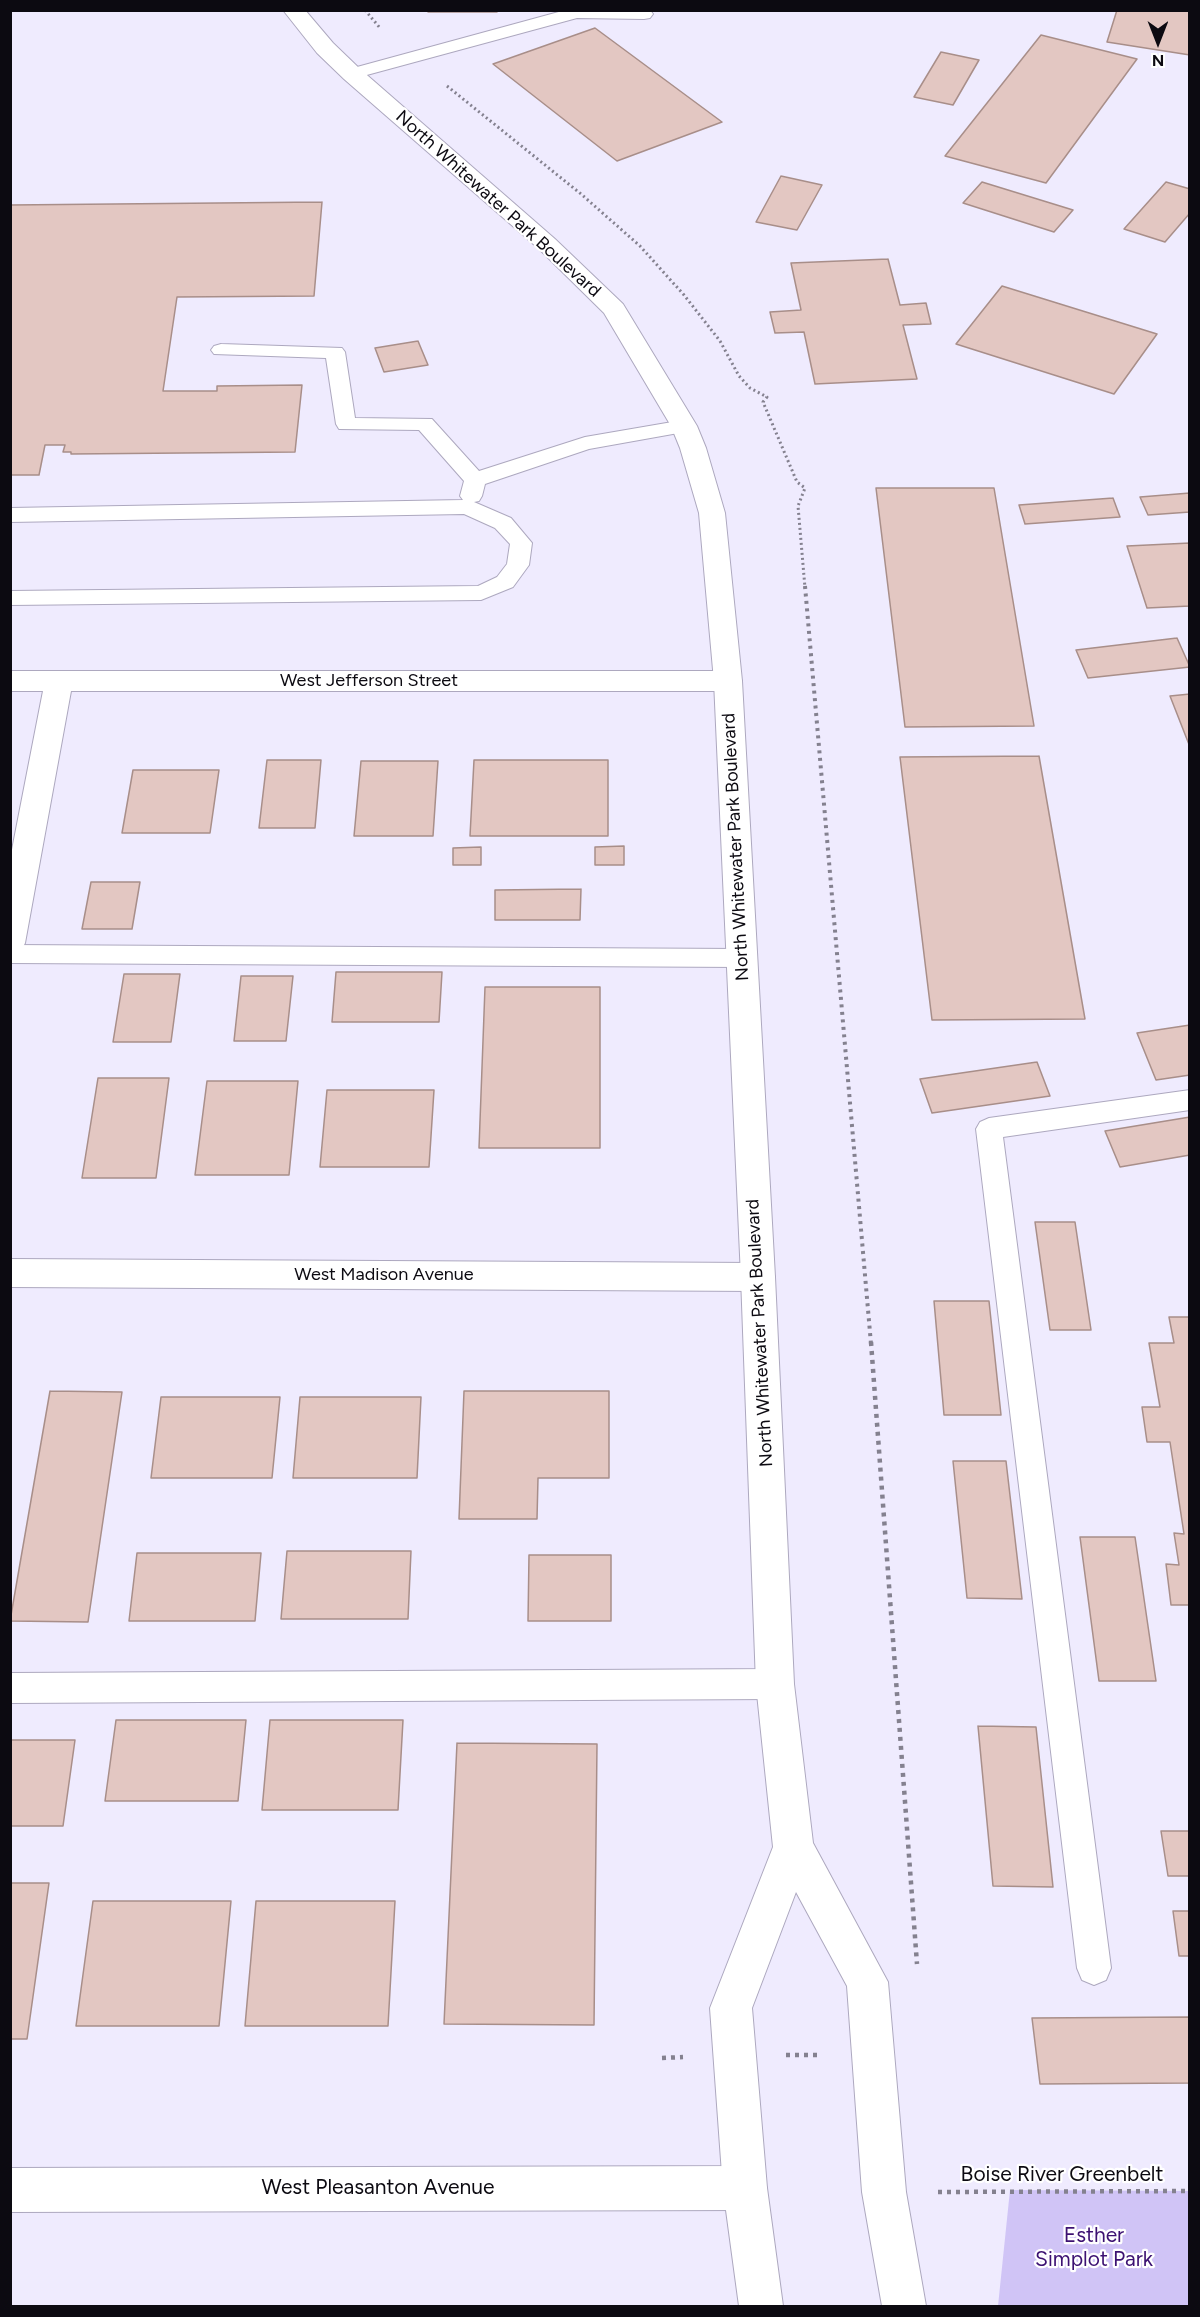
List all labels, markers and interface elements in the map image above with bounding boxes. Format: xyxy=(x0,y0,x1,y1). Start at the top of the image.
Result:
north arrow xyxy=(1128,12,1188,72)
text: N xyxy=(1152,51,1164,70)
street label: North Whitewater Park Boulevard xyxy=(391,106,605,302)
street label: West Jefferson Street xyxy=(280,670,458,692)
street label: North Whitewater Park Boulevard xyxy=(718,712,754,982)
street label: North Whitewater Park Boulevard xyxy=(742,1198,778,1468)
street label: West Madison Avenue xyxy=(294,1264,474,1286)
street label: Boise River Greenbelt xyxy=(961,2162,1163,2188)
street label: West Pleasanton Avenue xyxy=(262,2175,494,2201)
park label: Esther Simplot Park xyxy=(1035,2223,1153,2273)

